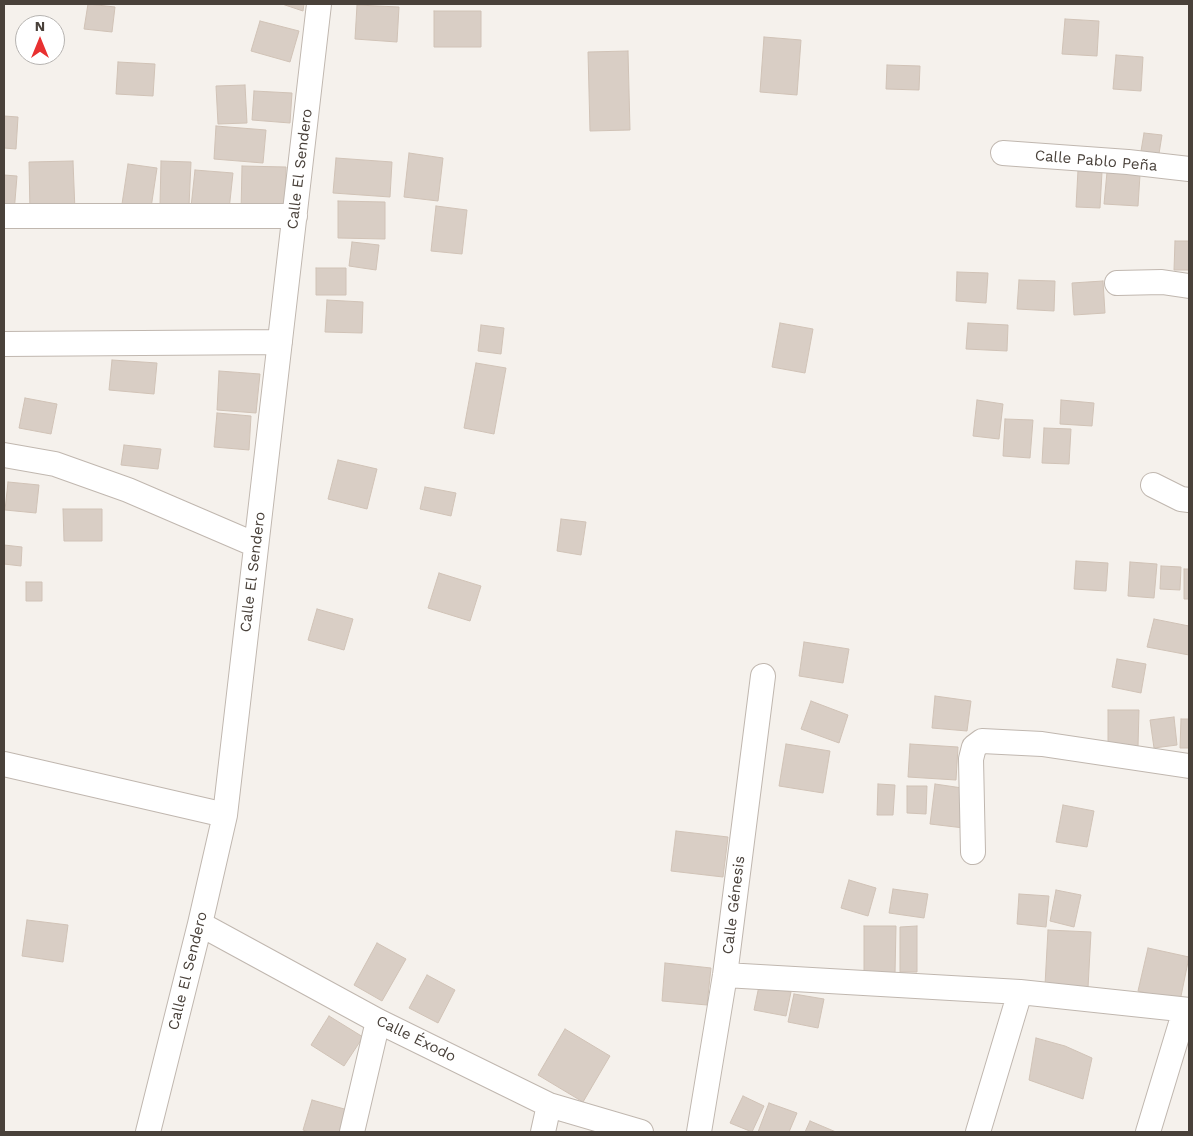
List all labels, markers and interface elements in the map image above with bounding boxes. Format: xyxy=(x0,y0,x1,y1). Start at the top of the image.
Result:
north arrow xyxy=(15,15,65,65)
text: N xyxy=(35,18,45,34)
street label: Calle El Sendero xyxy=(284,108,316,230)
street label: Calle Pablo Peña xyxy=(1034,147,1158,175)
street label: Calle El Sendero xyxy=(237,511,269,633)
street label: Calle Génesis xyxy=(719,855,749,955)
street label: Calle El Sendero xyxy=(165,910,211,1032)
street label: Calle Éxodo xyxy=(373,1012,459,1066)

